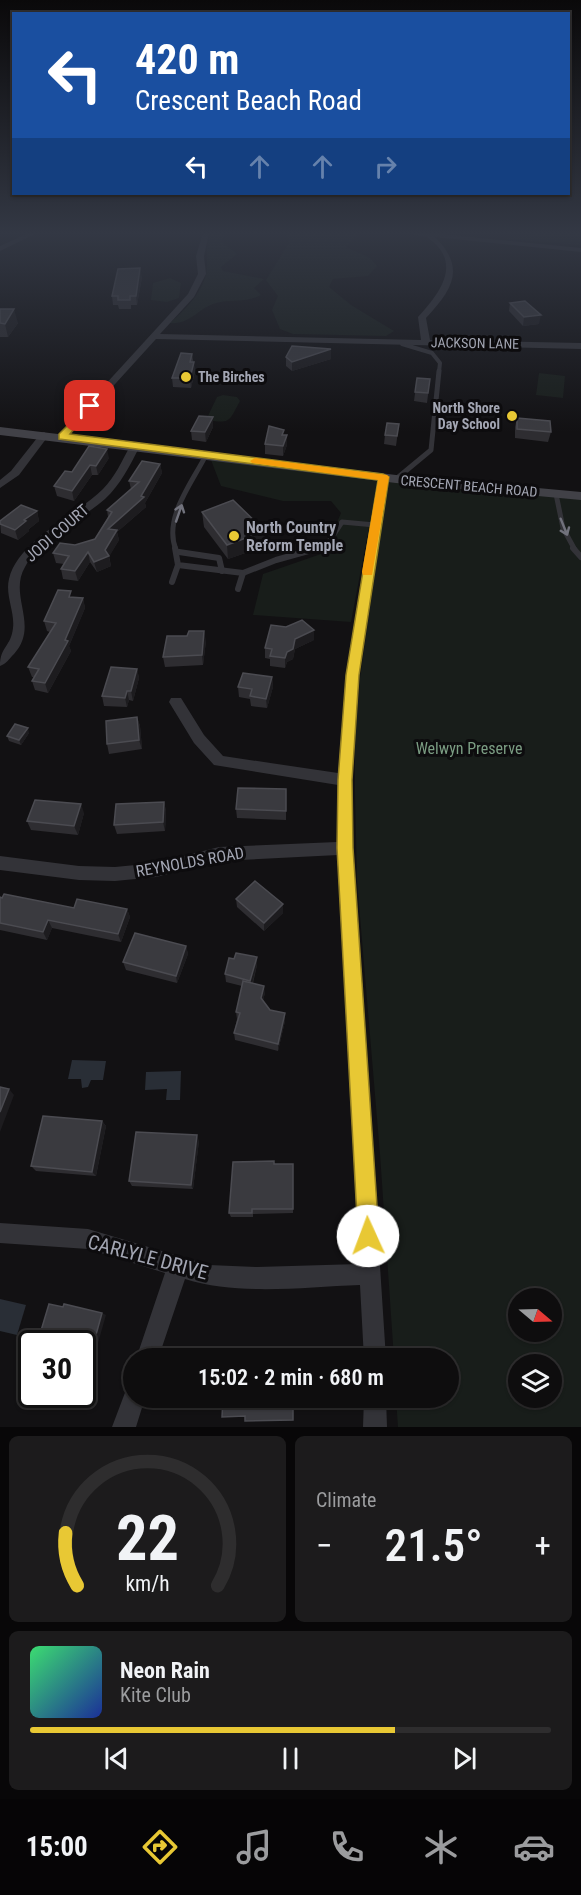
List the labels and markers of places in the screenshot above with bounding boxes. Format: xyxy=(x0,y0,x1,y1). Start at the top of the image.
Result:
place label: The Birches xyxy=(198,369,265,385)
marker: The Birches xyxy=(179,370,193,384)
pin xyxy=(64,380,115,431)
place label: North Shore Day School xyxy=(432,400,500,432)
marker: North Shore Day School xyxy=(505,409,519,423)
place label: North Country Reform Temple xyxy=(246,518,344,555)
marker: North Country Reform Temple xyxy=(227,529,241,543)

